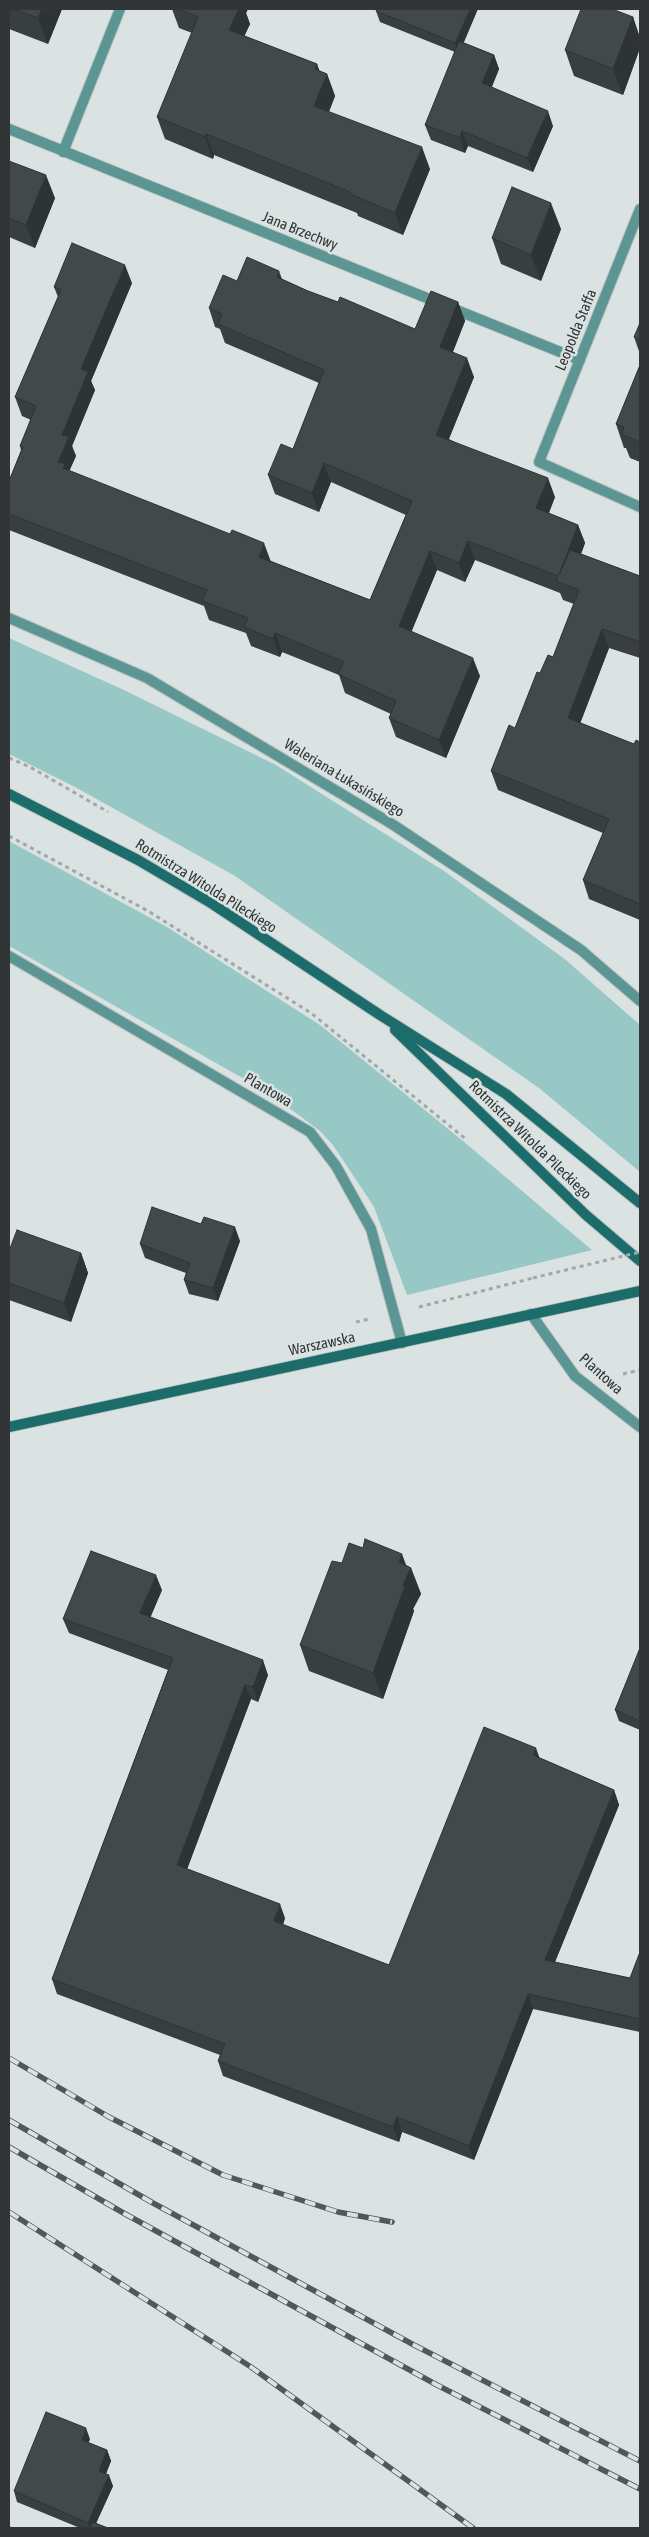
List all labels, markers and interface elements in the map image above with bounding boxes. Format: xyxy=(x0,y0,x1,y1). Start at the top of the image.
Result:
street label: Jana Brzechwy xyxy=(260,208,340,254)
street label: Leopolda Staffa xyxy=(551,287,601,373)
street label: Waleriana Łukasińskiego xyxy=(281,735,407,821)
street label: Rotmistrza Witolda Pileckiego xyxy=(132,835,280,937)
street label: Plantowa xyxy=(241,1069,295,1111)
street label: Rotmistrza Witolda Pileckiego xyxy=(465,1077,595,1203)
street label: Warszawska xyxy=(287,1328,357,1360)
street label: Plantowa xyxy=(575,1350,627,1398)

